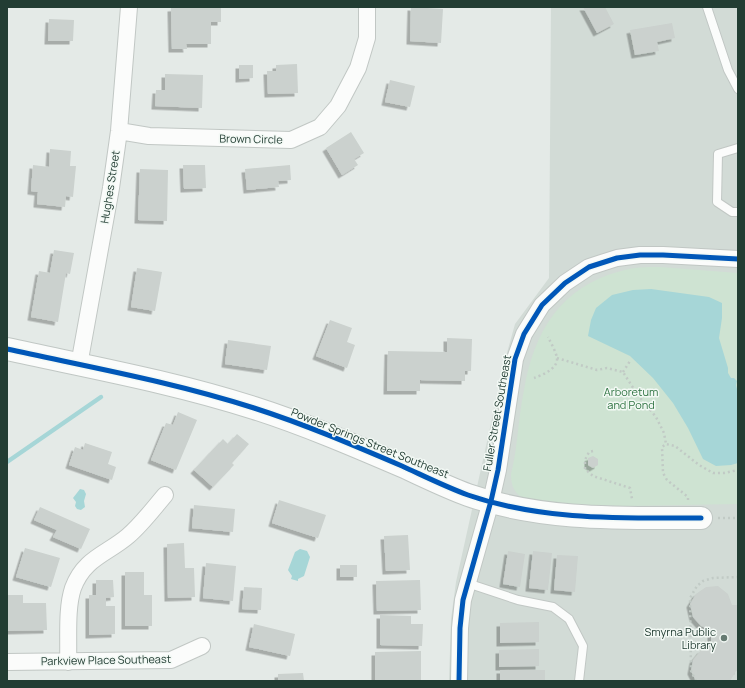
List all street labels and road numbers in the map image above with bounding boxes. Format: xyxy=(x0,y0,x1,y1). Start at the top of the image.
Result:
street label: Brown Circle xyxy=(219,130,283,147)
street label: Hughes Street xyxy=(96,149,123,225)
street label: Fuller Street Southeast xyxy=(479,354,514,472)
street label: Powder Springs Street Southeast xyxy=(289,404,451,481)
street label: Parkview Place Southeast xyxy=(41,651,171,668)

